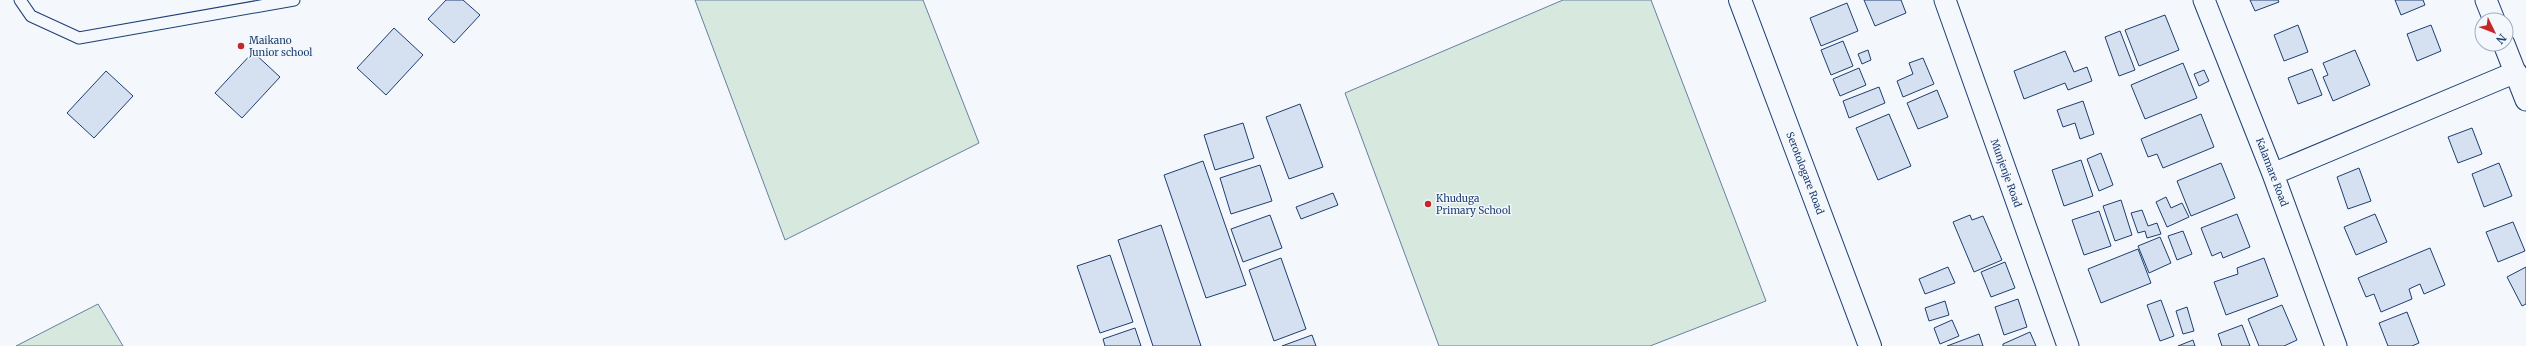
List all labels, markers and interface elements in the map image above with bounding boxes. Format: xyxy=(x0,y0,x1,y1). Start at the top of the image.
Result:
north arrow xyxy=(2474,12,2514,52)
text: N xyxy=(2493,31,2509,47)
place label: Maikano Junior school xyxy=(248,34,312,59)
marker: Maikano Junior school xyxy=(236,41,246,51)
street label: Serotologare Road xyxy=(1783,130,1827,216)
street label: Kalamare Road xyxy=(2253,136,2291,208)
street label: Munjenje Road xyxy=(1988,137,2024,209)
place label: Khuduga Primary School xyxy=(1436,192,1511,217)
marker: Khuduga Primary School xyxy=(1423,199,1433,209)

